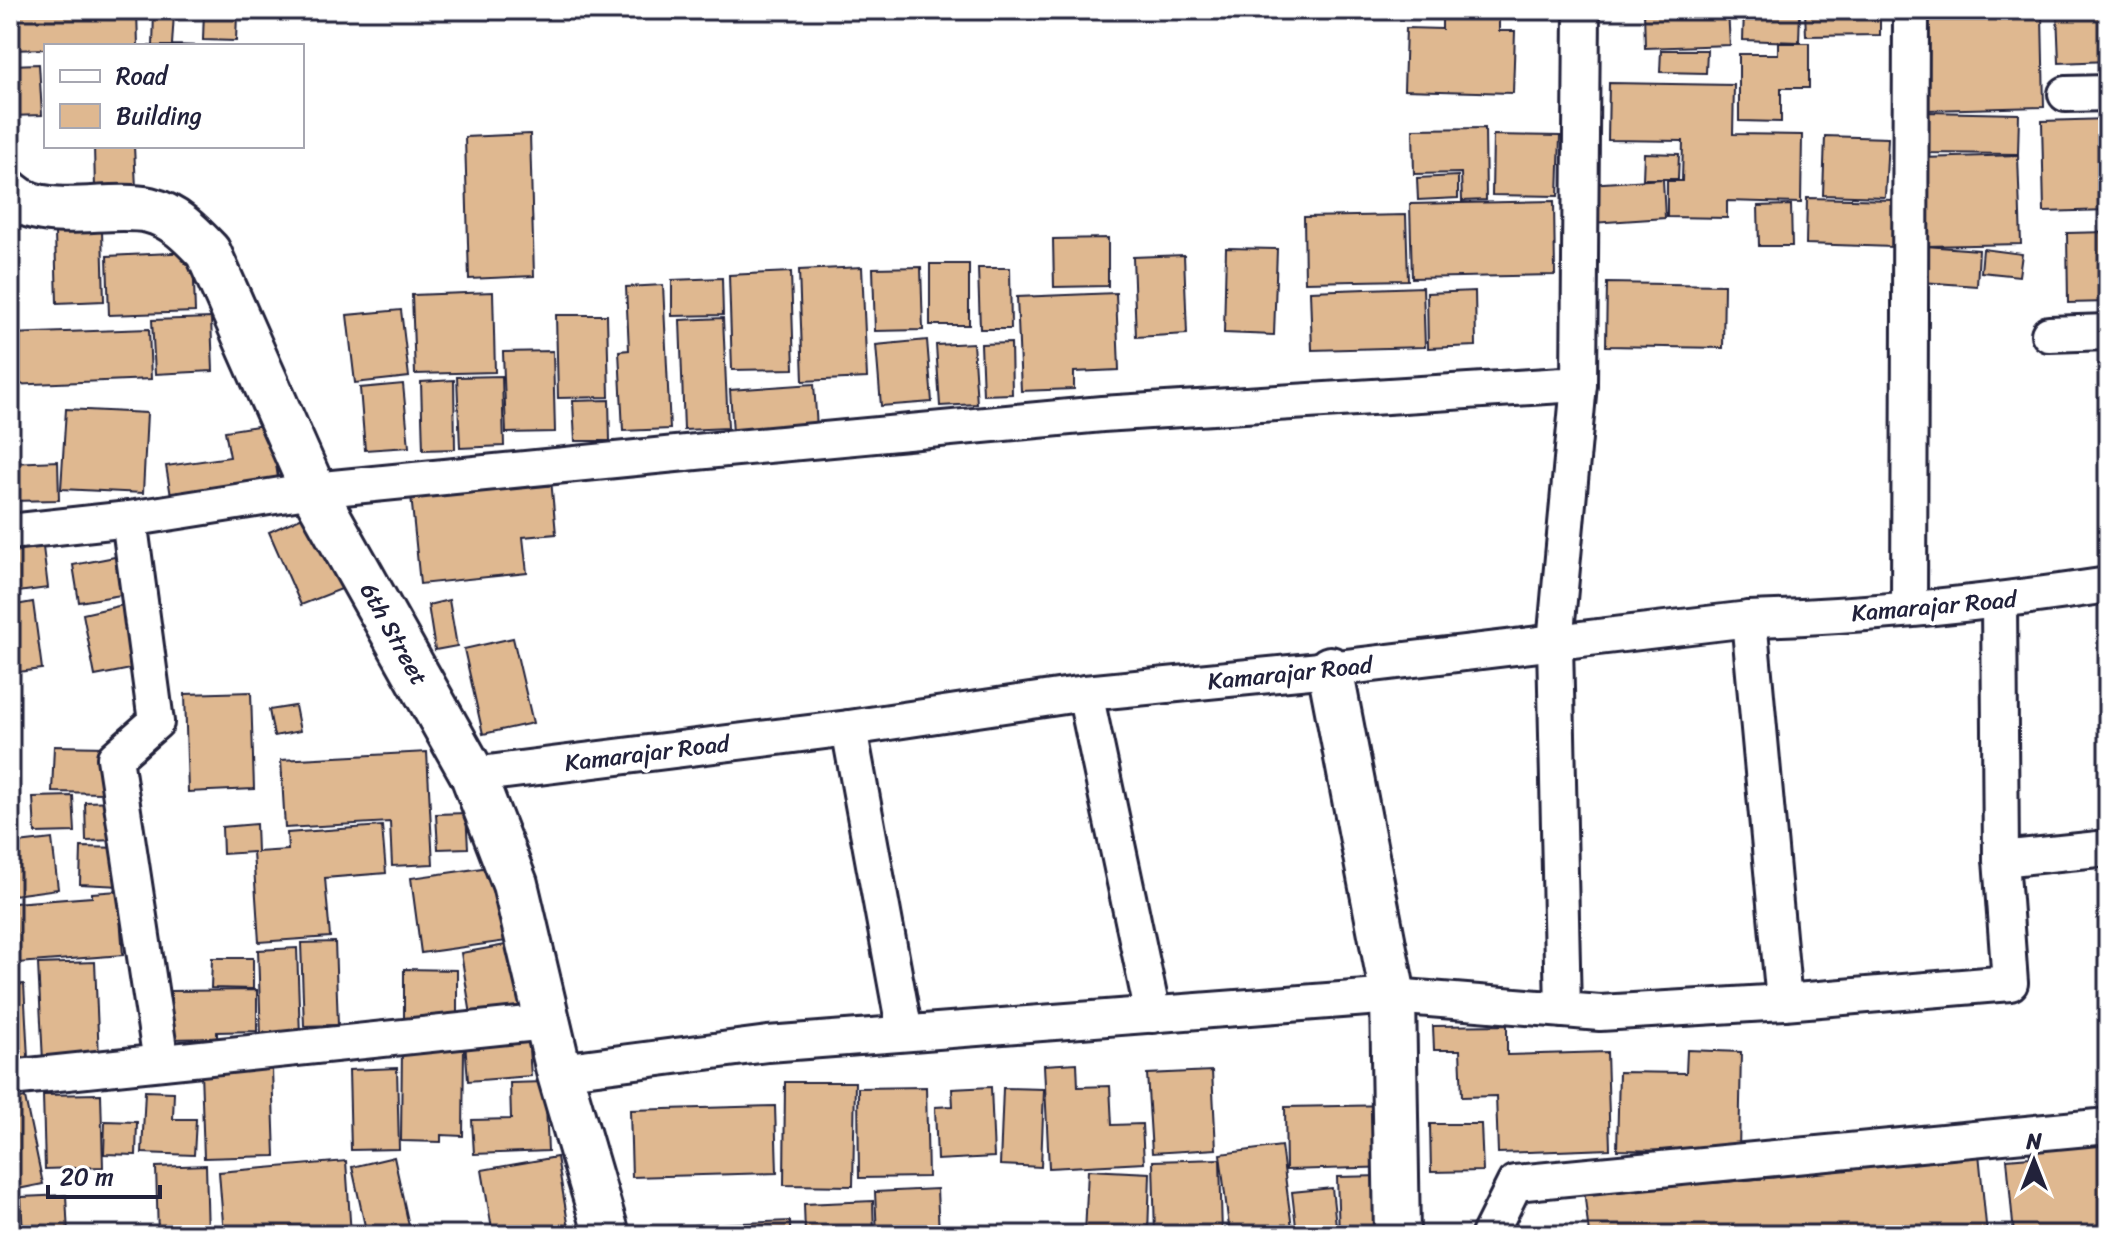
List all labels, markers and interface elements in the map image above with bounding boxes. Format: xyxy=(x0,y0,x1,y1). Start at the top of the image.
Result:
legend xyxy=(44,44,304,148)
text: Road xyxy=(116,55,170,97)
text: Building xyxy=(116,95,202,137)
street label: 6th Street xyxy=(348,575,440,693)
street label: Kamarajar Road xyxy=(1850,578,2020,634)
street label: Kamarajar Road xyxy=(1205,643,1376,703)
street label: Kamarajar Road xyxy=(562,722,733,784)
north arrow xyxy=(1994,1121,2074,1201)
text: N xyxy=(2025,1122,2042,1161)
scale bar xyxy=(48,1149,160,1199)
text: 20 m xyxy=(60,1156,114,1198)

